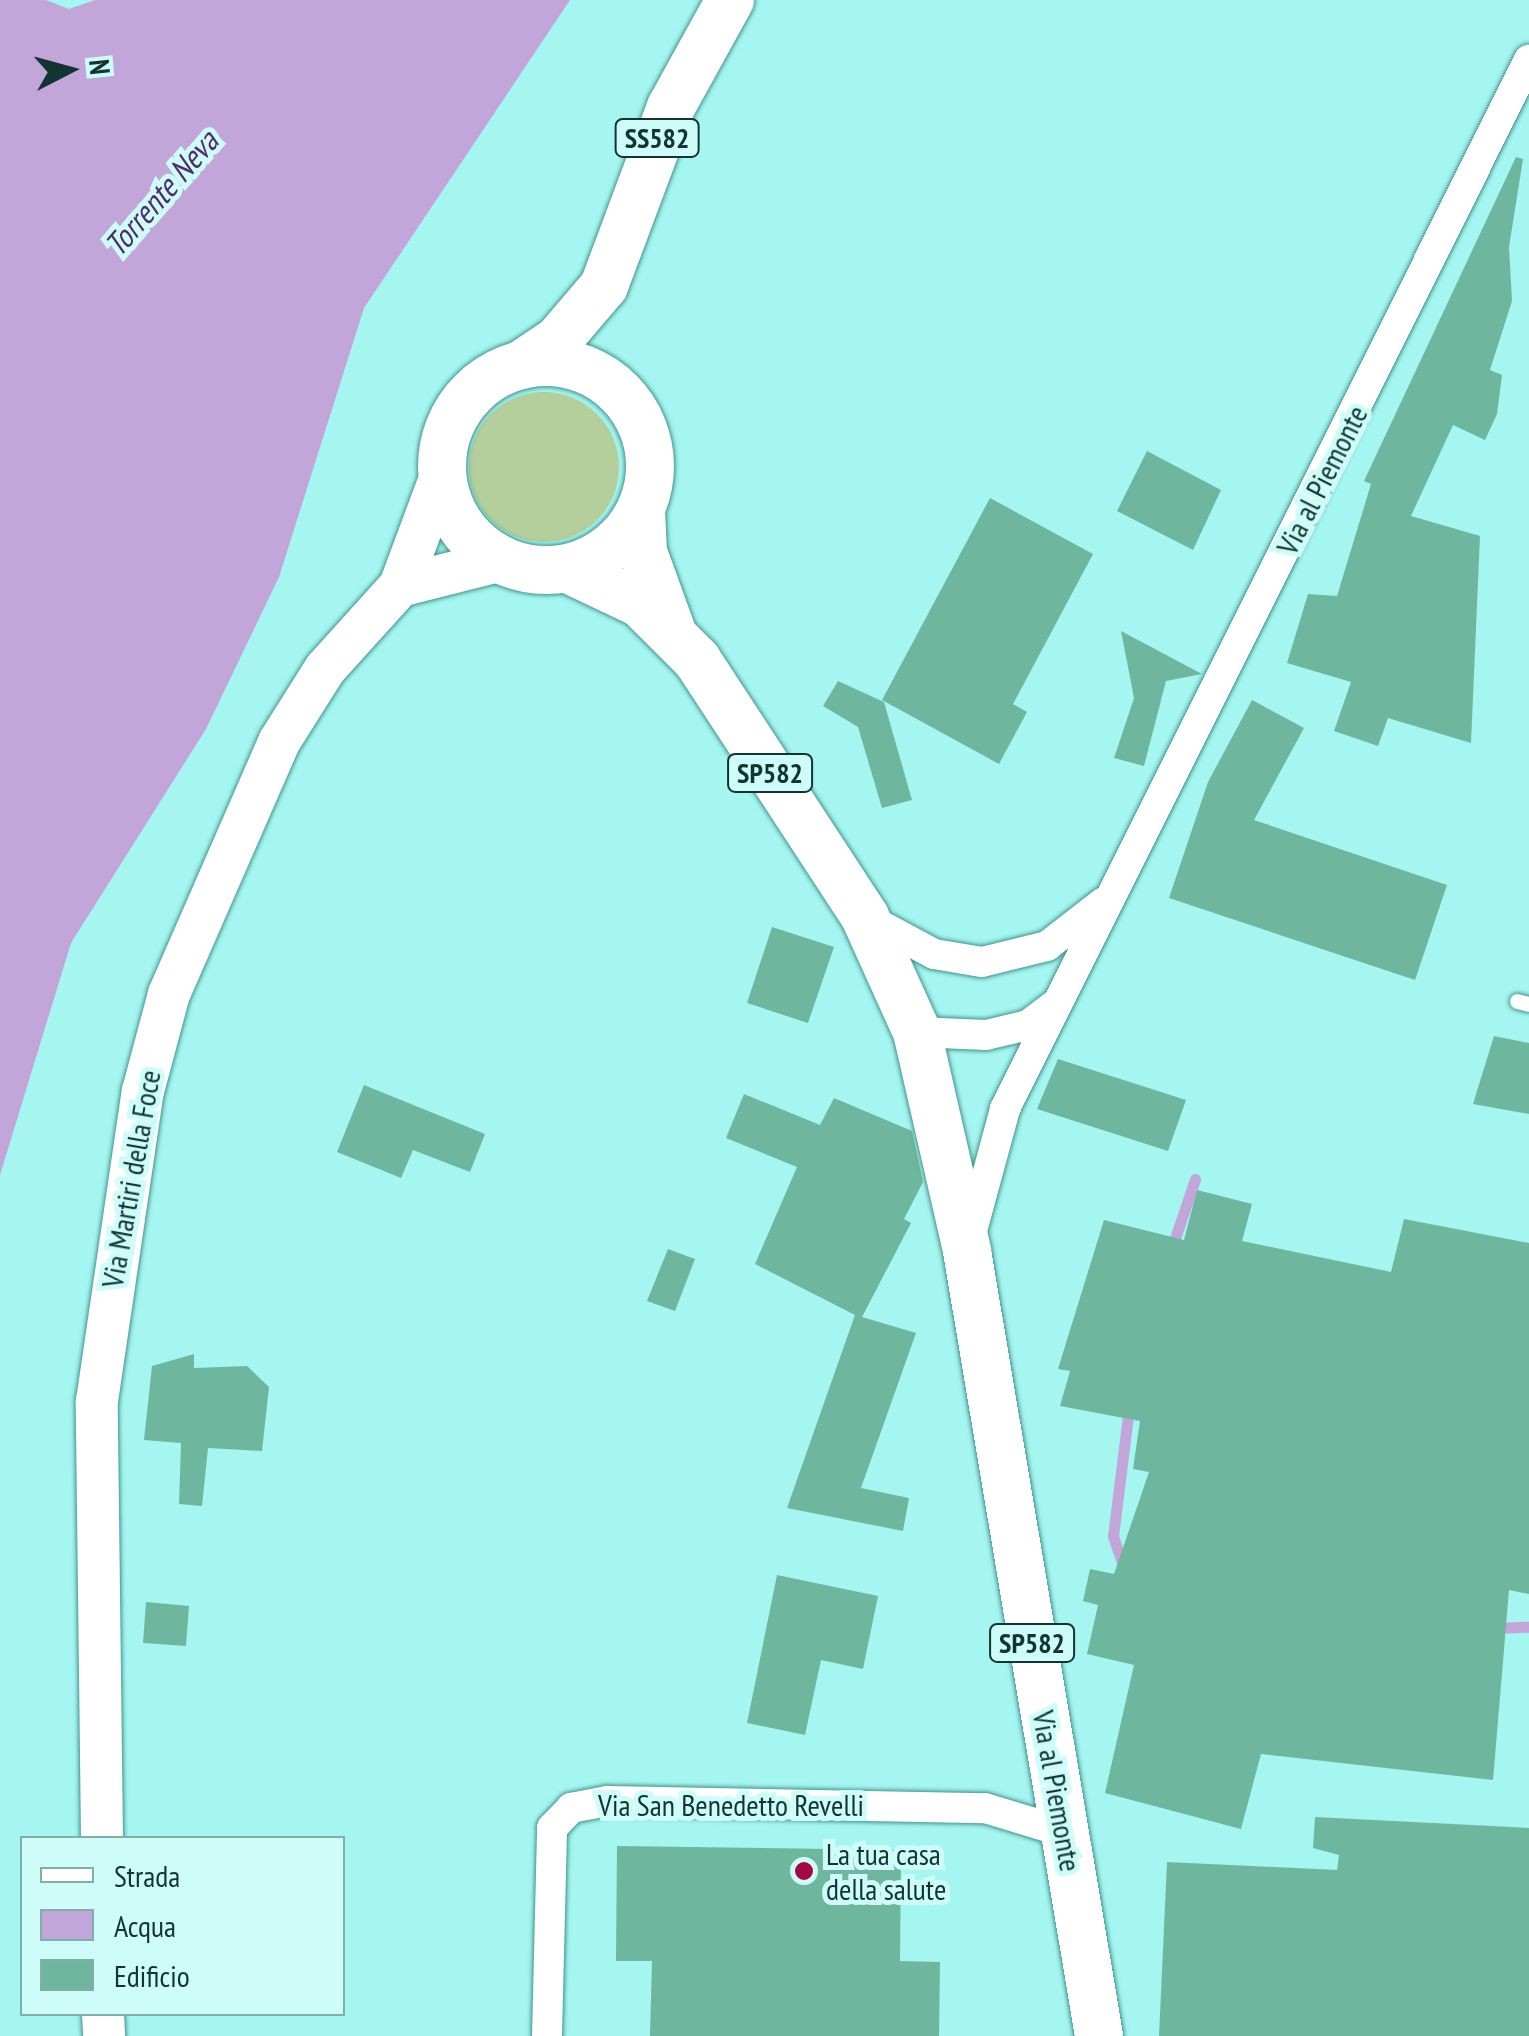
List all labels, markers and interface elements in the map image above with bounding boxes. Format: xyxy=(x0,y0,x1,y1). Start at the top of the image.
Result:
north arrow xyxy=(20,20,120,120)
text: N xyxy=(81,57,120,76)
road number: SS582 xyxy=(614,115,700,161)
water label: Torrente Neva xyxy=(96,123,226,263)
street label: Via al Piemonte xyxy=(1269,399,1375,561)
road number: SP582 xyxy=(725,750,815,796)
street label: Via Martiri della Foce xyxy=(94,1067,168,1291)
road number: SP582 xyxy=(987,1620,1077,1666)
street label: Via al Piemonte xyxy=(1025,1708,1089,1874)
street label: Via San Benedetto Revelli xyxy=(598,1787,864,1823)
legend xyxy=(20,1836,345,2016)
place label: La tua casa della salute xyxy=(826,1836,946,1906)
text: Strada xyxy=(114,1856,180,1895)
marker: La tua casa della salute xyxy=(791,1858,817,1884)
text: Acqua xyxy=(114,1906,176,1945)
text: Edificio xyxy=(114,1956,190,1995)

